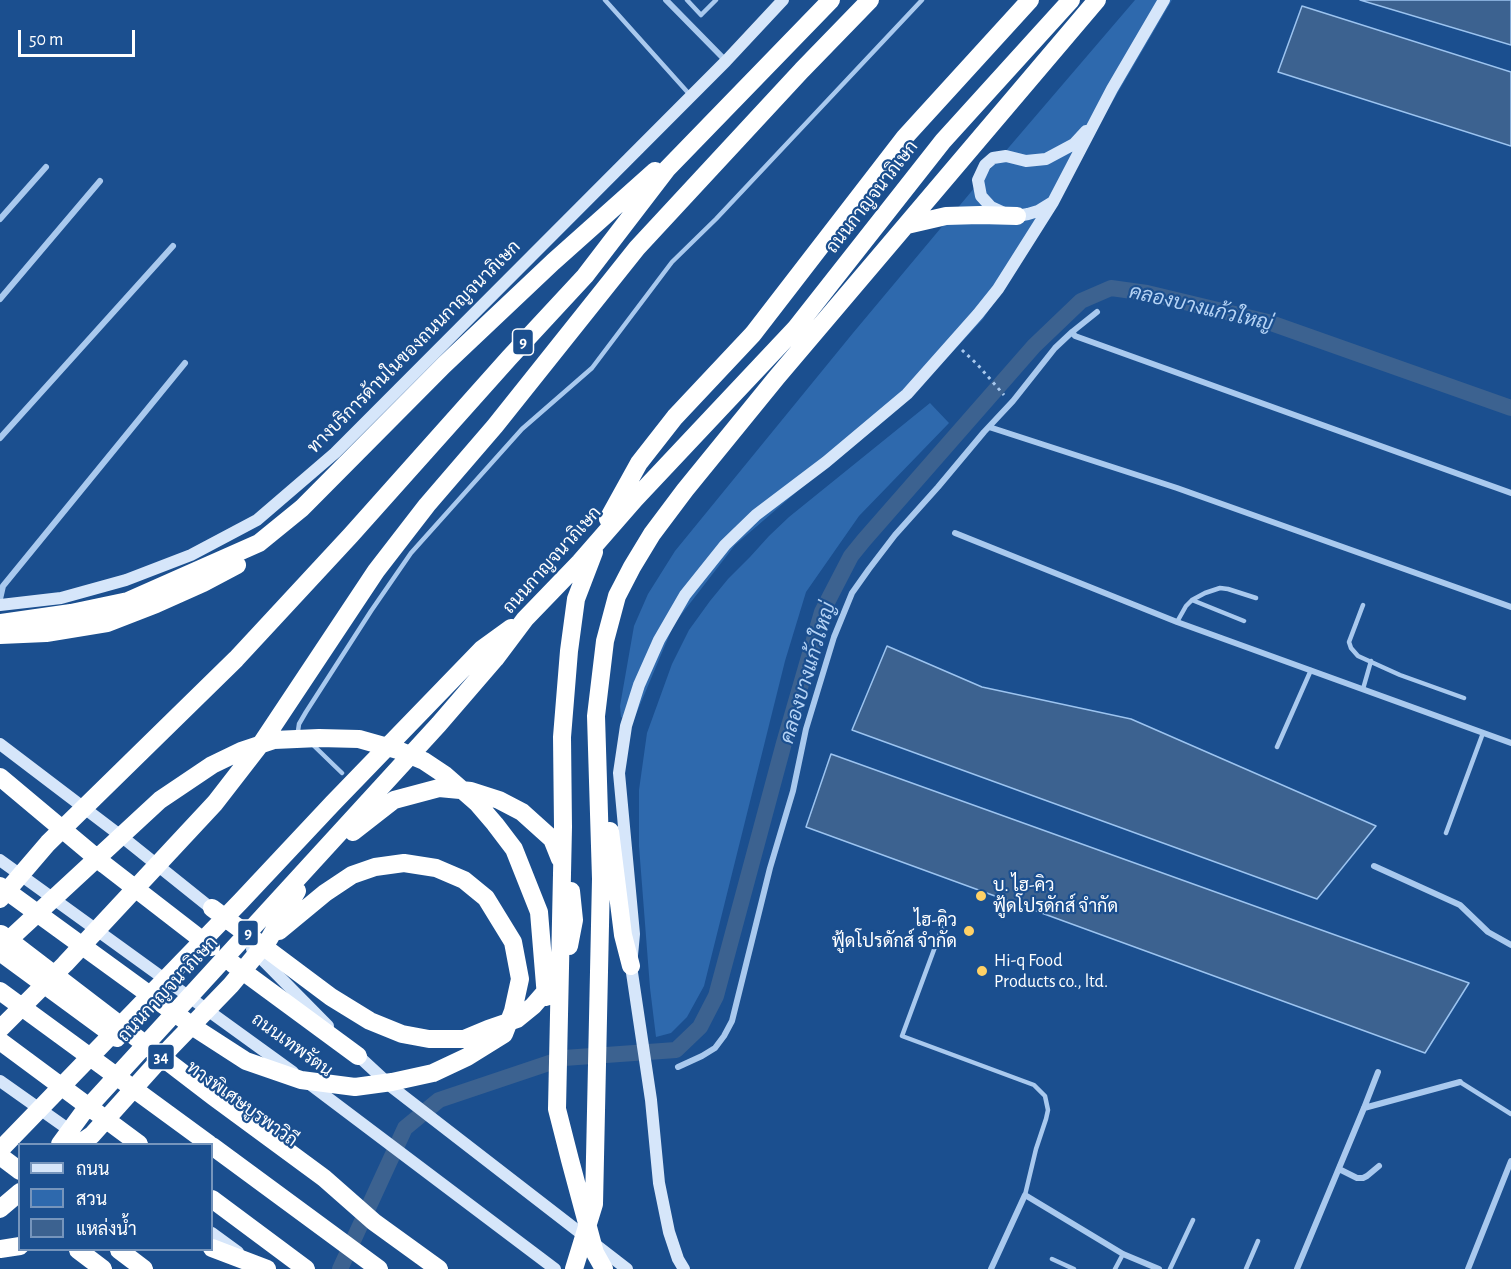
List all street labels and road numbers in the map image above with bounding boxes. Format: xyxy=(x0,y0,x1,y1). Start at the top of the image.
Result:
street label: ถนนกาญจนาภิเษก xyxy=(821,136,923,258)
street label: ทางบริการด้านในของถนนกาญจนาภิเษก xyxy=(303,236,525,458)
road number: 9 xyxy=(512,329,534,355)
street label: ถนนกาญจนาภิเษก xyxy=(498,502,606,618)
road number: 9 xyxy=(238,920,258,946)
street label: ถนนกาญจนาภิเษก xyxy=(113,932,223,1046)
street label: ถนนเทพรัตน xyxy=(247,1008,337,1082)
road number: 34 xyxy=(148,1044,174,1070)
street label: ทางพิเศษบูรพาวิถี xyxy=(182,1056,302,1152)

